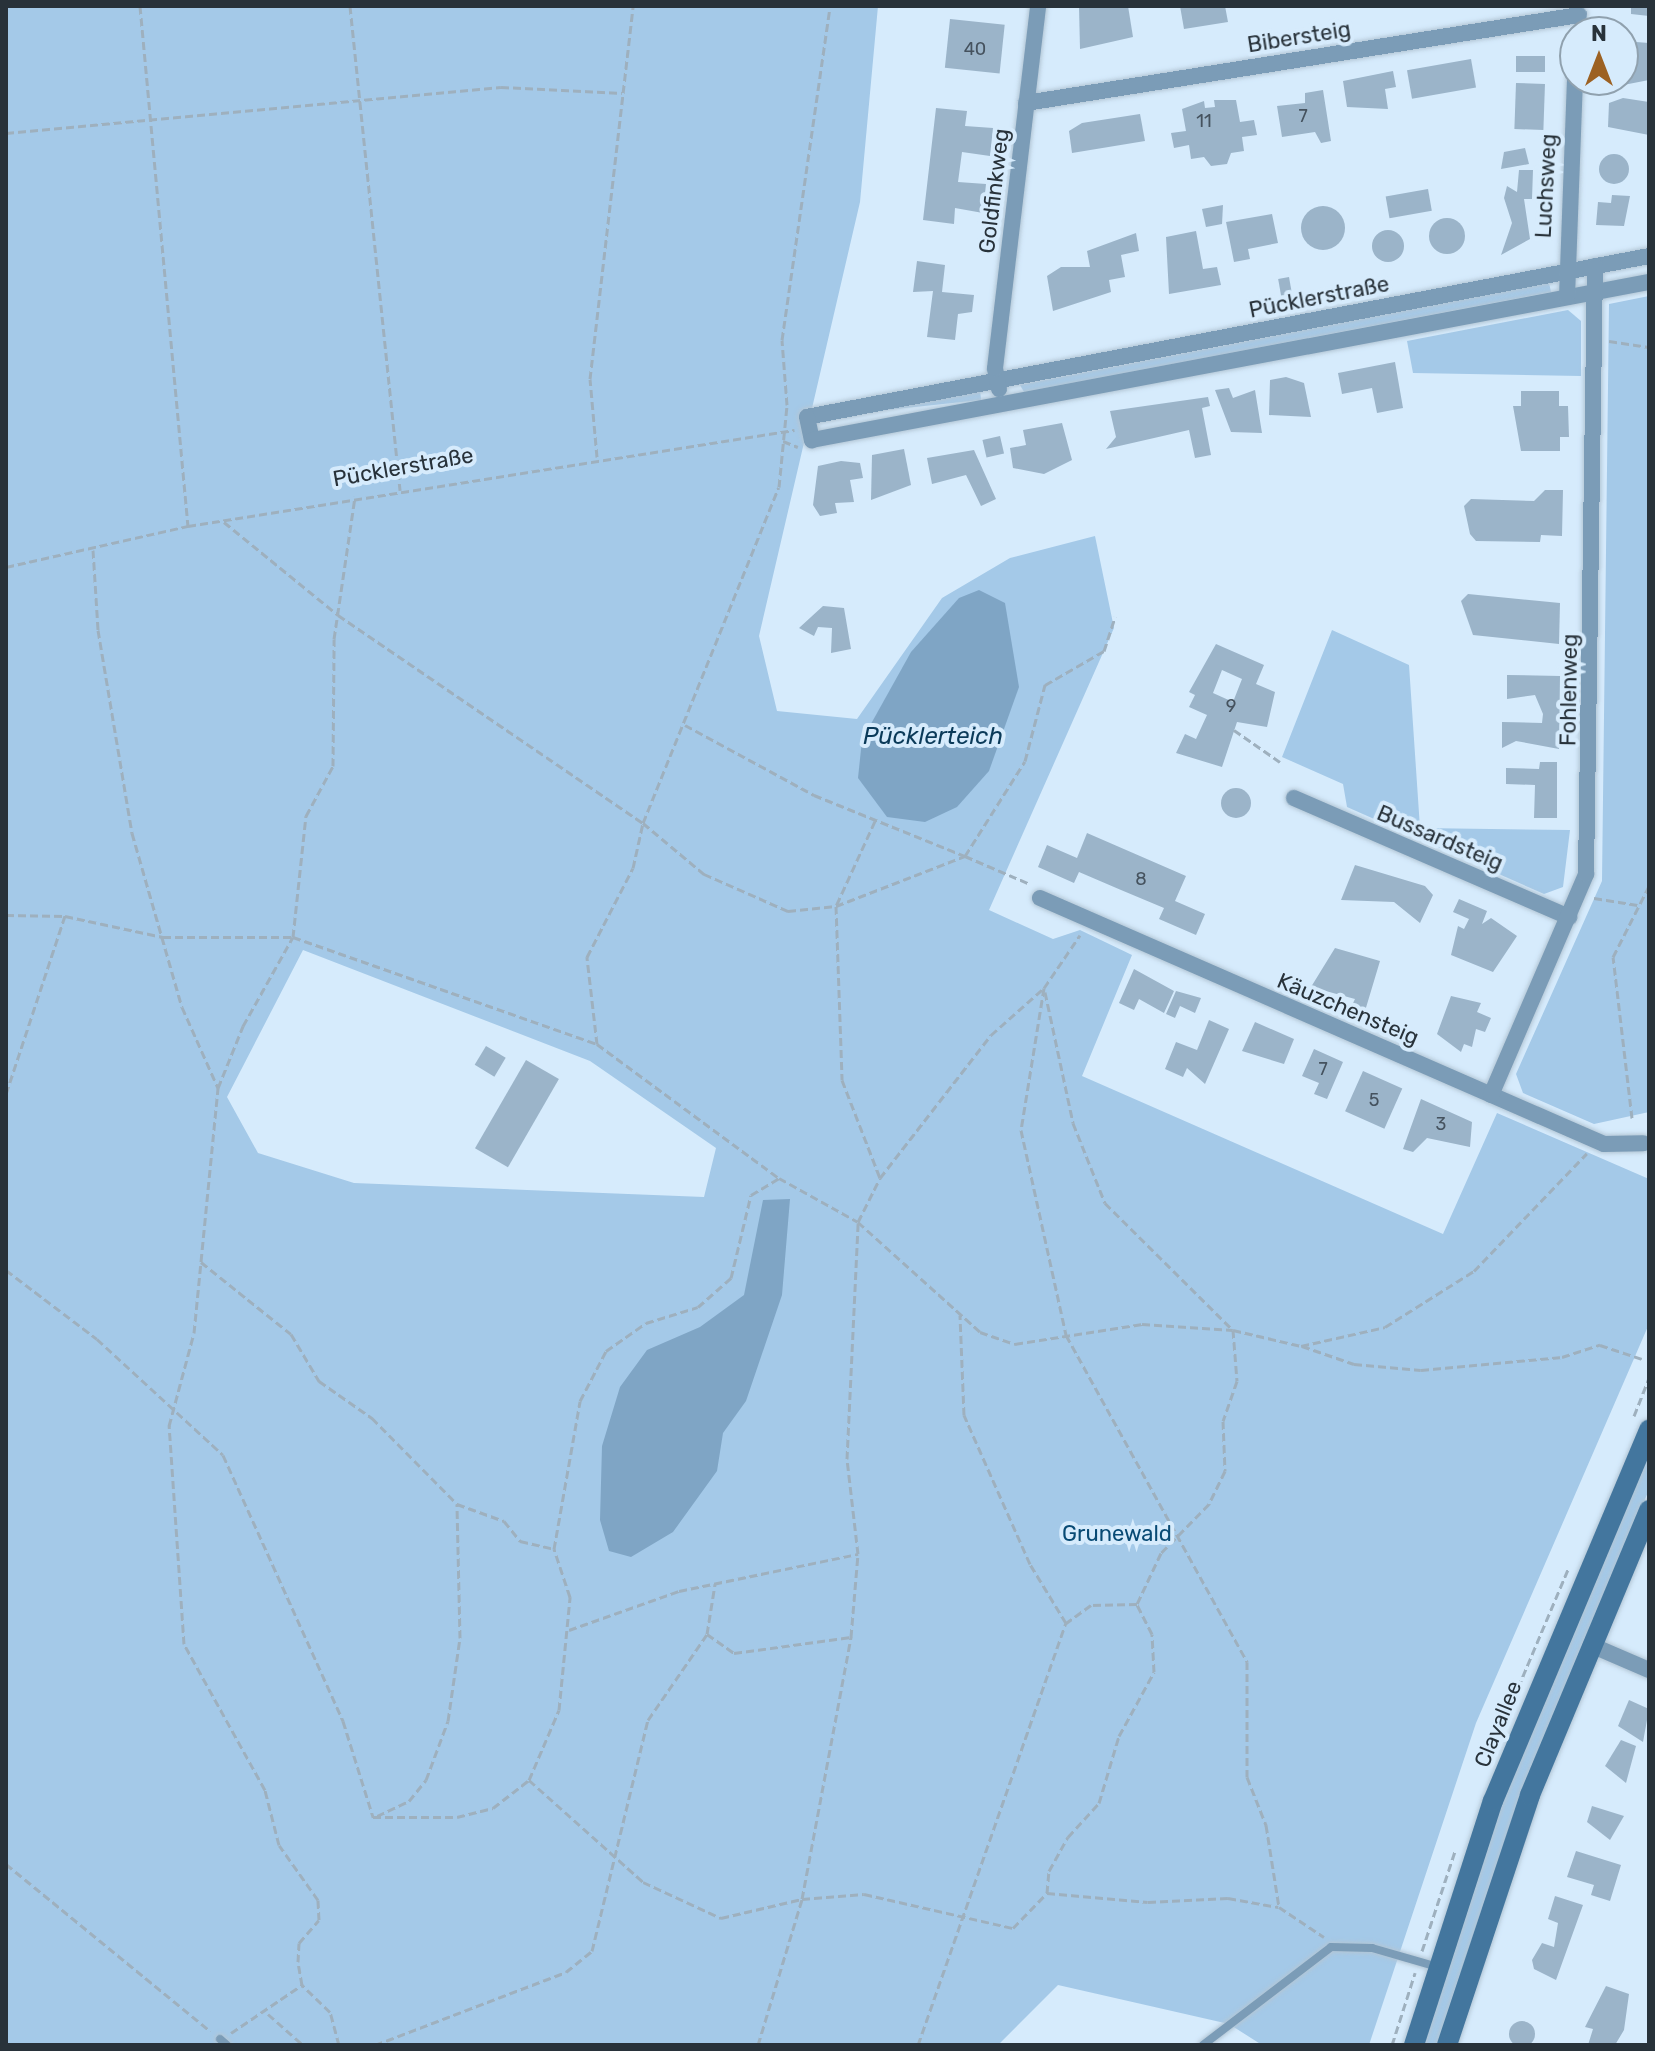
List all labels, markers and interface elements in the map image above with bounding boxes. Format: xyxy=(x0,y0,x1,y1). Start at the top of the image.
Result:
street label: Bibersteig xyxy=(1245,16,1353,58)
north arrow xyxy=(1559,16,1639,96)
text: N xyxy=(1591,20,1607,47)
house number: 40 xyxy=(964,38,986,60)
house number: 7 xyxy=(1298,105,1308,127)
house number: 11 xyxy=(1196,110,1212,132)
street label: Goldfinkweg xyxy=(973,127,1015,255)
street label: Luchsweg xyxy=(1530,133,1562,239)
street label: Pücklerstraße xyxy=(1247,270,1391,324)
street label: Pücklerstraße xyxy=(331,442,475,492)
street label: Fohlenweg xyxy=(1555,634,1583,746)
house number: 9 xyxy=(1226,695,1236,717)
water label: Pücklerteich xyxy=(863,723,1003,751)
street label: Bussardsteig xyxy=(1373,800,1507,876)
house number: 8 xyxy=(1135,868,1147,890)
street label: Käuzchensteig xyxy=(1273,967,1423,1051)
house number: 7 xyxy=(1318,1058,1328,1080)
house number: 5 xyxy=(1369,1089,1379,1111)
house number: 3 xyxy=(1436,1113,1446,1135)
park label: Grunewald xyxy=(1062,1521,1172,1547)
street label: Clayallee xyxy=(1469,1677,1527,1771)

